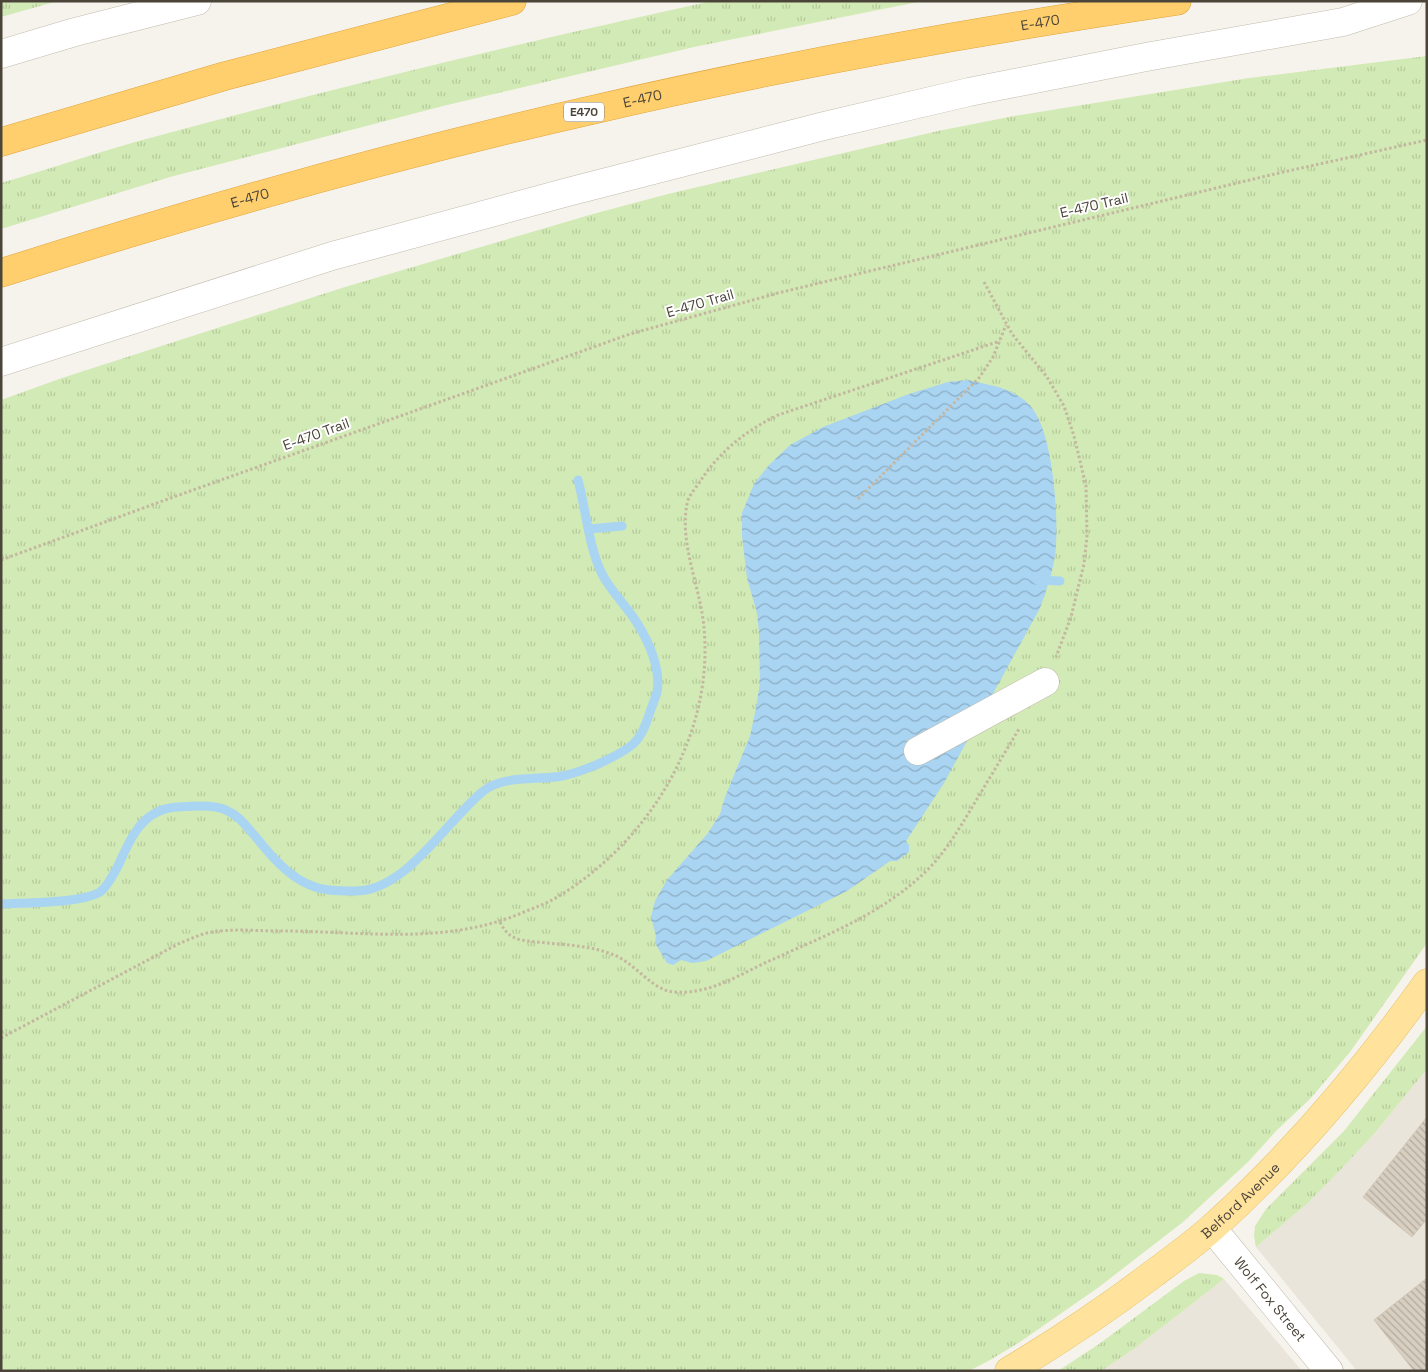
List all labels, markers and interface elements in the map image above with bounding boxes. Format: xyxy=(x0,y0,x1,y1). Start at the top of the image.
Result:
street label: E-470 xyxy=(1019,10,1061,34)
street label: E-470 xyxy=(621,85,664,112)
road number: E470 xyxy=(564,102,604,121)
street label: E-470 xyxy=(229,184,271,212)
street label: E-470 Trail xyxy=(1058,188,1130,222)
street label: E-470 Trail xyxy=(664,285,736,321)
street label: E-470 Trail xyxy=(280,414,352,454)
street label: Belford Avenue xyxy=(1197,1159,1284,1242)
street label: Wolf Fox Street xyxy=(1230,1253,1310,1345)

